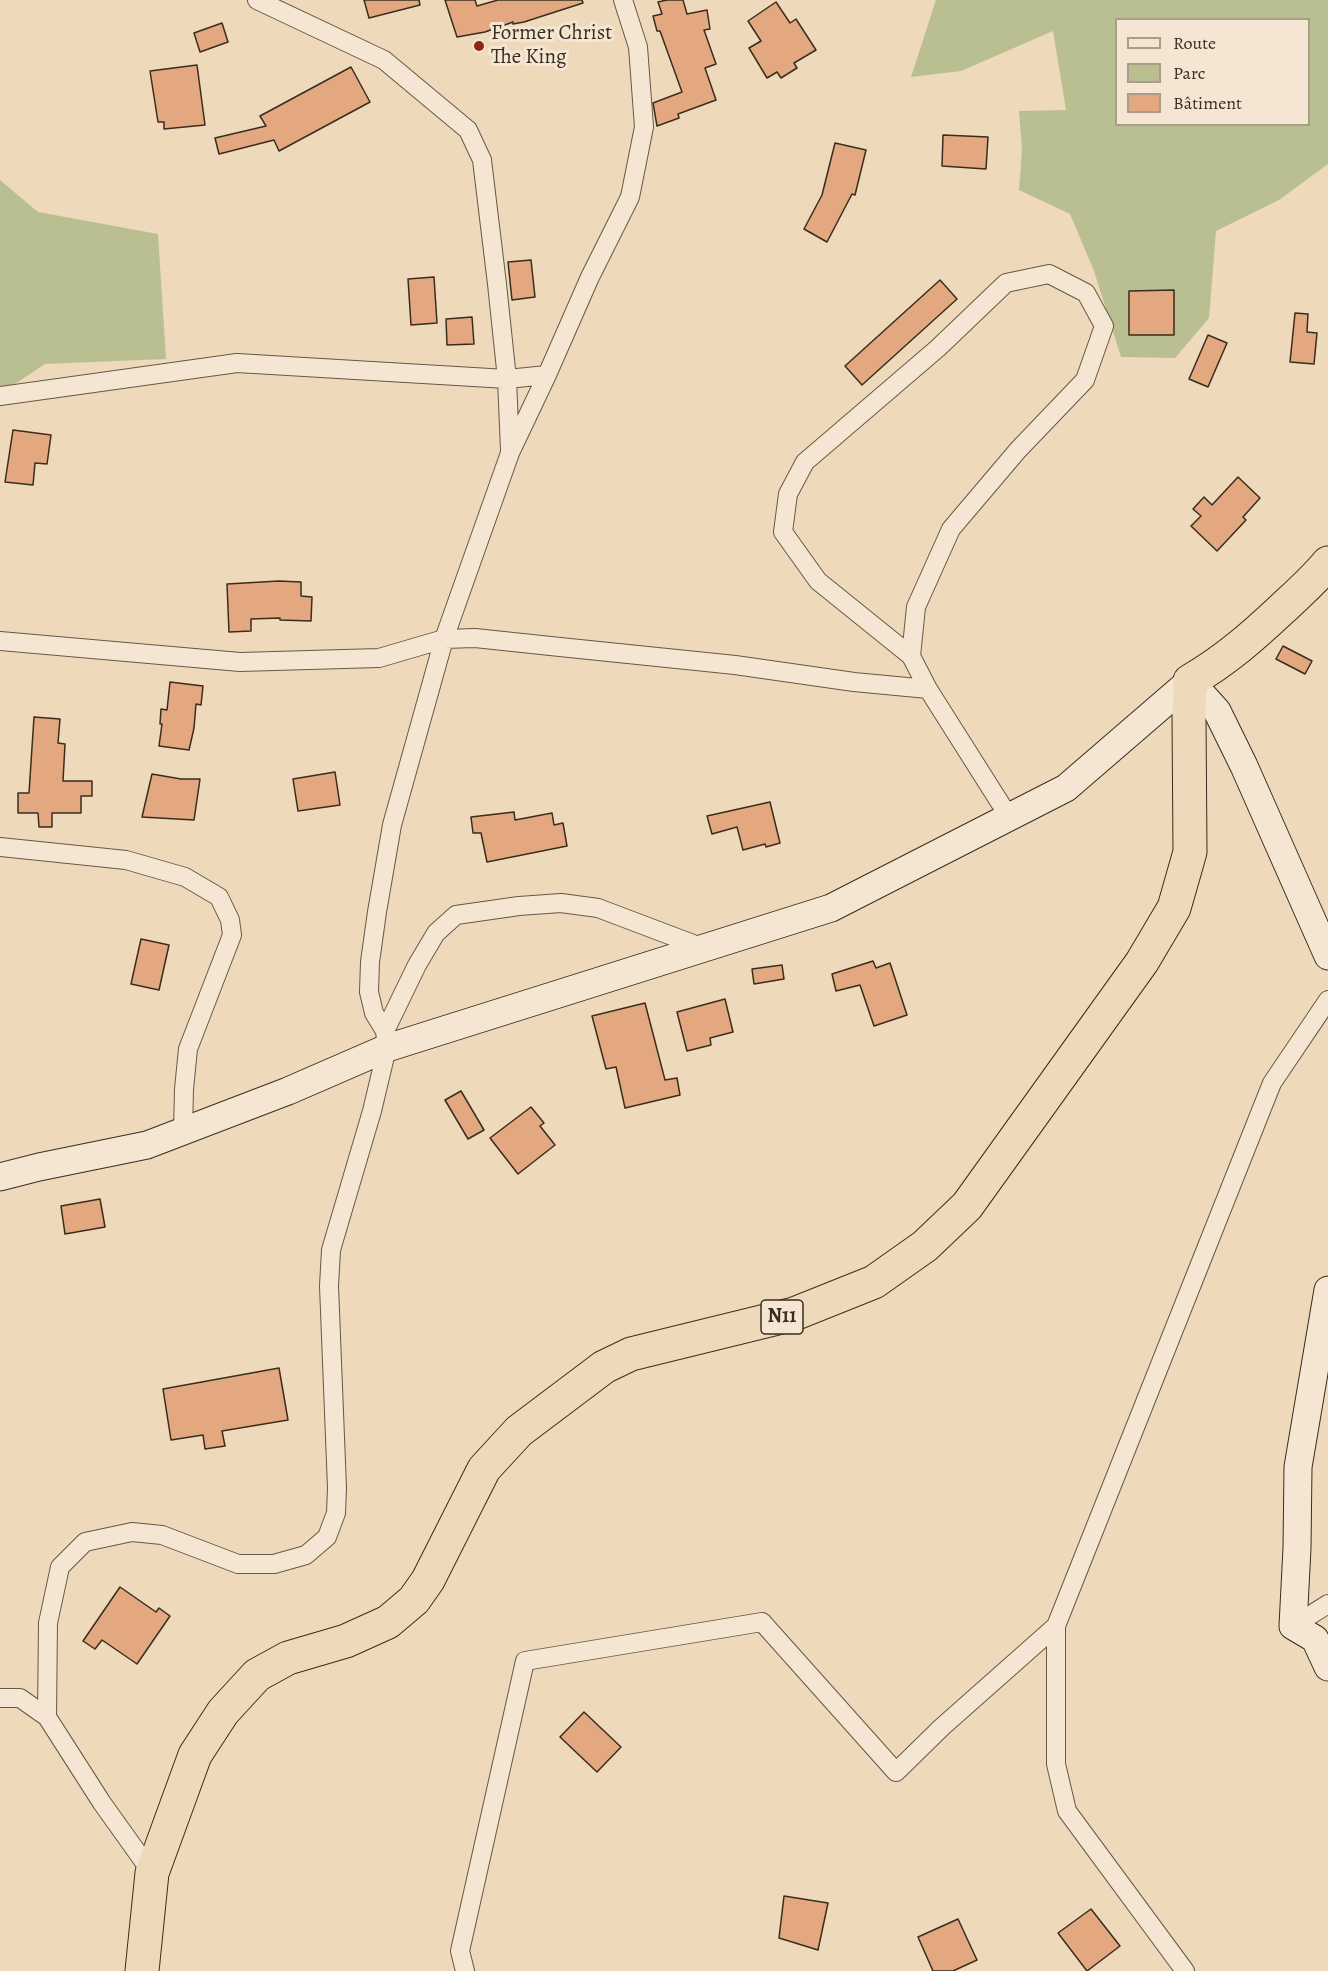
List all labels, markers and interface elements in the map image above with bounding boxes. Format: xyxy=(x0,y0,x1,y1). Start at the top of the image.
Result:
legend xyxy=(1115,18,1310,126)
place label: Former Christ The King xyxy=(491,21,612,71)
text: Route xyxy=(1173,31,1216,55)
marker: Former Christ The King xyxy=(472,39,486,53)
text: Parc xyxy=(1173,61,1205,85)
text: Bâtiment xyxy=(1173,91,1242,115)
road number: N11 xyxy=(761,1300,803,1334)

